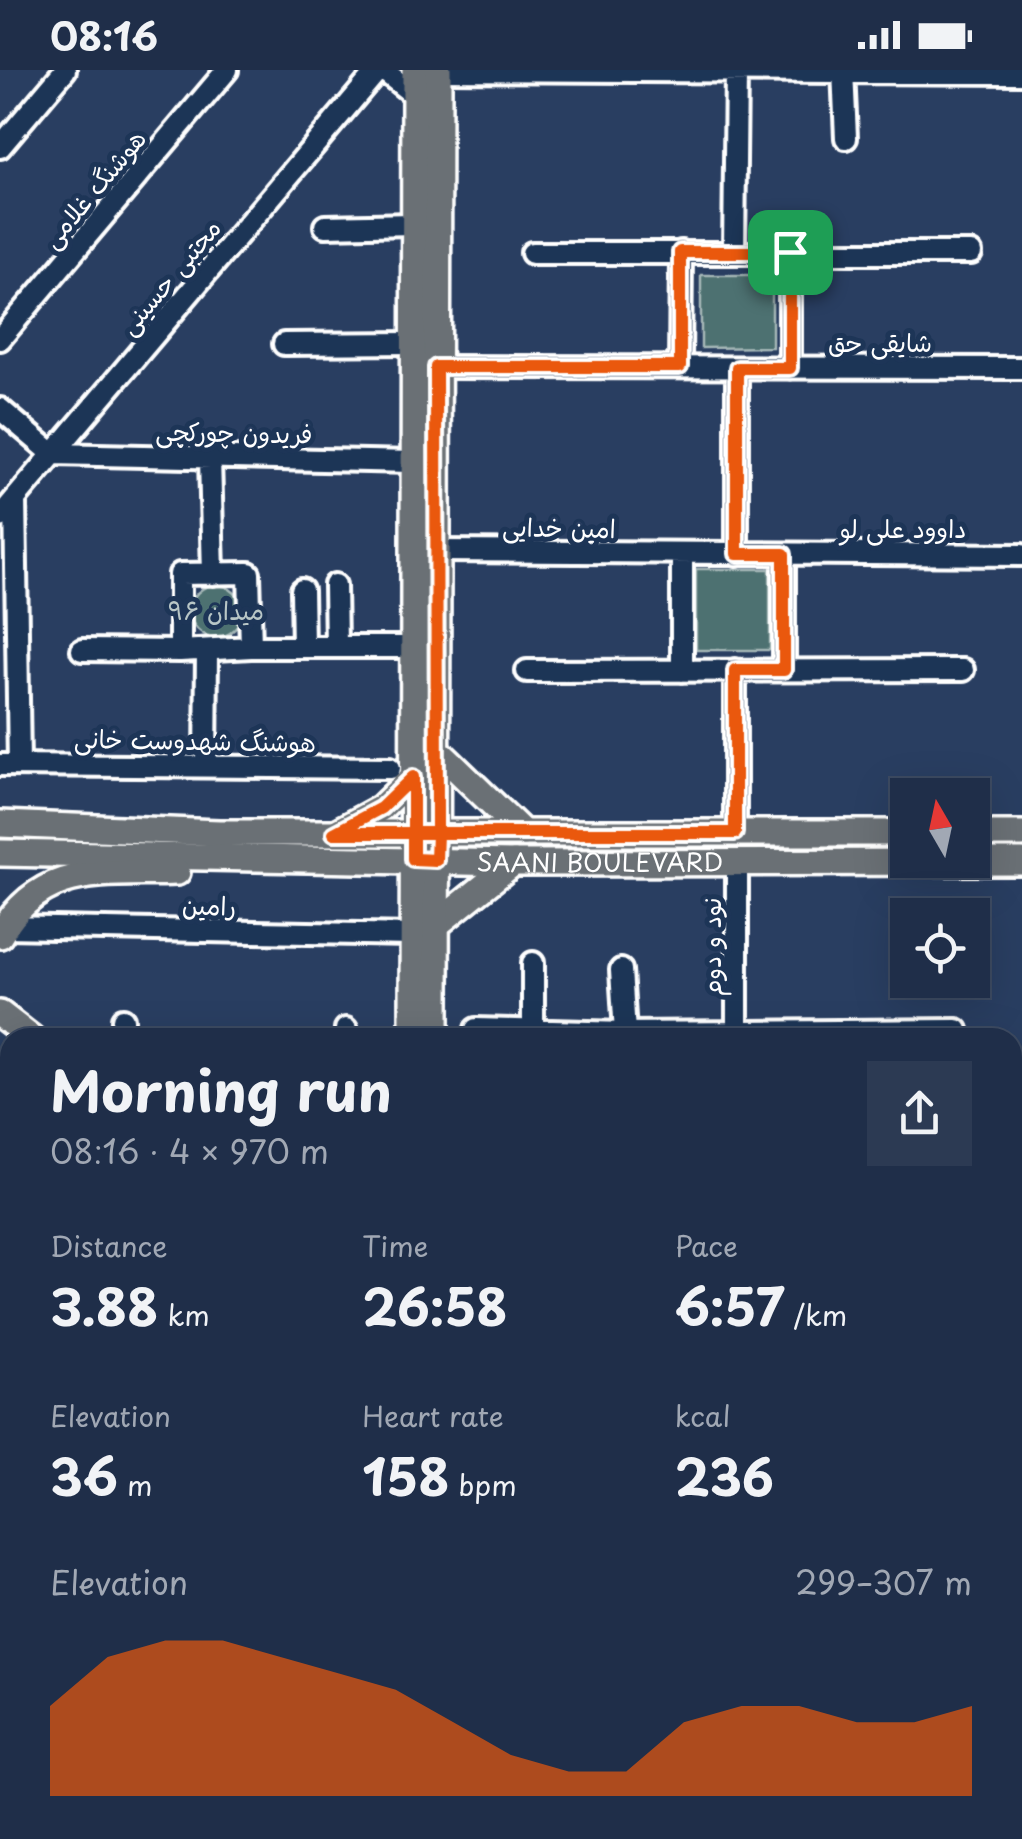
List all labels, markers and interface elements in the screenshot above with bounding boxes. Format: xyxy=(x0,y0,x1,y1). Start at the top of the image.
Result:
text: 08:16 xyxy=(50,7,158,64)
street label: هوشنگ غلامی xyxy=(32,120,154,256)
street label: مجتبی حسینی xyxy=(109,210,229,343)
pin xyxy=(748,210,833,295)
icon: arrive xyxy=(763,225,818,280)
street label: شایقی حق xyxy=(828,323,932,361)
street label: فریدون چورکچی xyxy=(155,412,313,452)
street label: امین خدایی xyxy=(502,507,616,547)
street label: داوود علی لو xyxy=(839,509,966,547)
park label: میدان ۹۶ xyxy=(168,591,264,629)
street label: هوشنگ شهدوست خانی xyxy=(74,719,316,761)
north arrow xyxy=(890,778,990,878)
map controls xyxy=(890,778,990,998)
street label: SAANI BOULEVARD xyxy=(476,842,723,881)
street label: رامین xyxy=(182,886,237,924)
street label: نود و دوم xyxy=(692,897,732,997)
button: locate xyxy=(890,898,990,998)
text: Morning run xyxy=(50,1048,392,1131)
button: share xyxy=(867,1061,972,1166)
text: 08:16 · 4 × 970 m xyxy=(50,1127,329,1175)
text: Distance xyxy=(50,1224,168,1267)
text: Time xyxy=(362,1224,429,1267)
text: Pace xyxy=(675,1224,738,1267)
text: 3.88 xyxy=(50,1267,158,1343)
text: 26:58 xyxy=(362,1267,508,1343)
text: 6:57 xyxy=(675,1267,784,1343)
text: km xyxy=(158,1293,210,1336)
text: /km xyxy=(784,1293,847,1336)
text: Elevation xyxy=(50,1394,171,1437)
text: Heart rate xyxy=(362,1394,504,1437)
text: kcal xyxy=(675,1394,731,1437)
text: 36 xyxy=(50,1437,118,1513)
text: 158 xyxy=(362,1437,449,1513)
text: 236 xyxy=(675,1437,774,1513)
text: m xyxy=(118,1463,153,1506)
text: bpm xyxy=(449,1463,517,1506)
text: Elevation xyxy=(50,1558,188,1606)
text: 299–307 m xyxy=(795,1558,972,1606)

